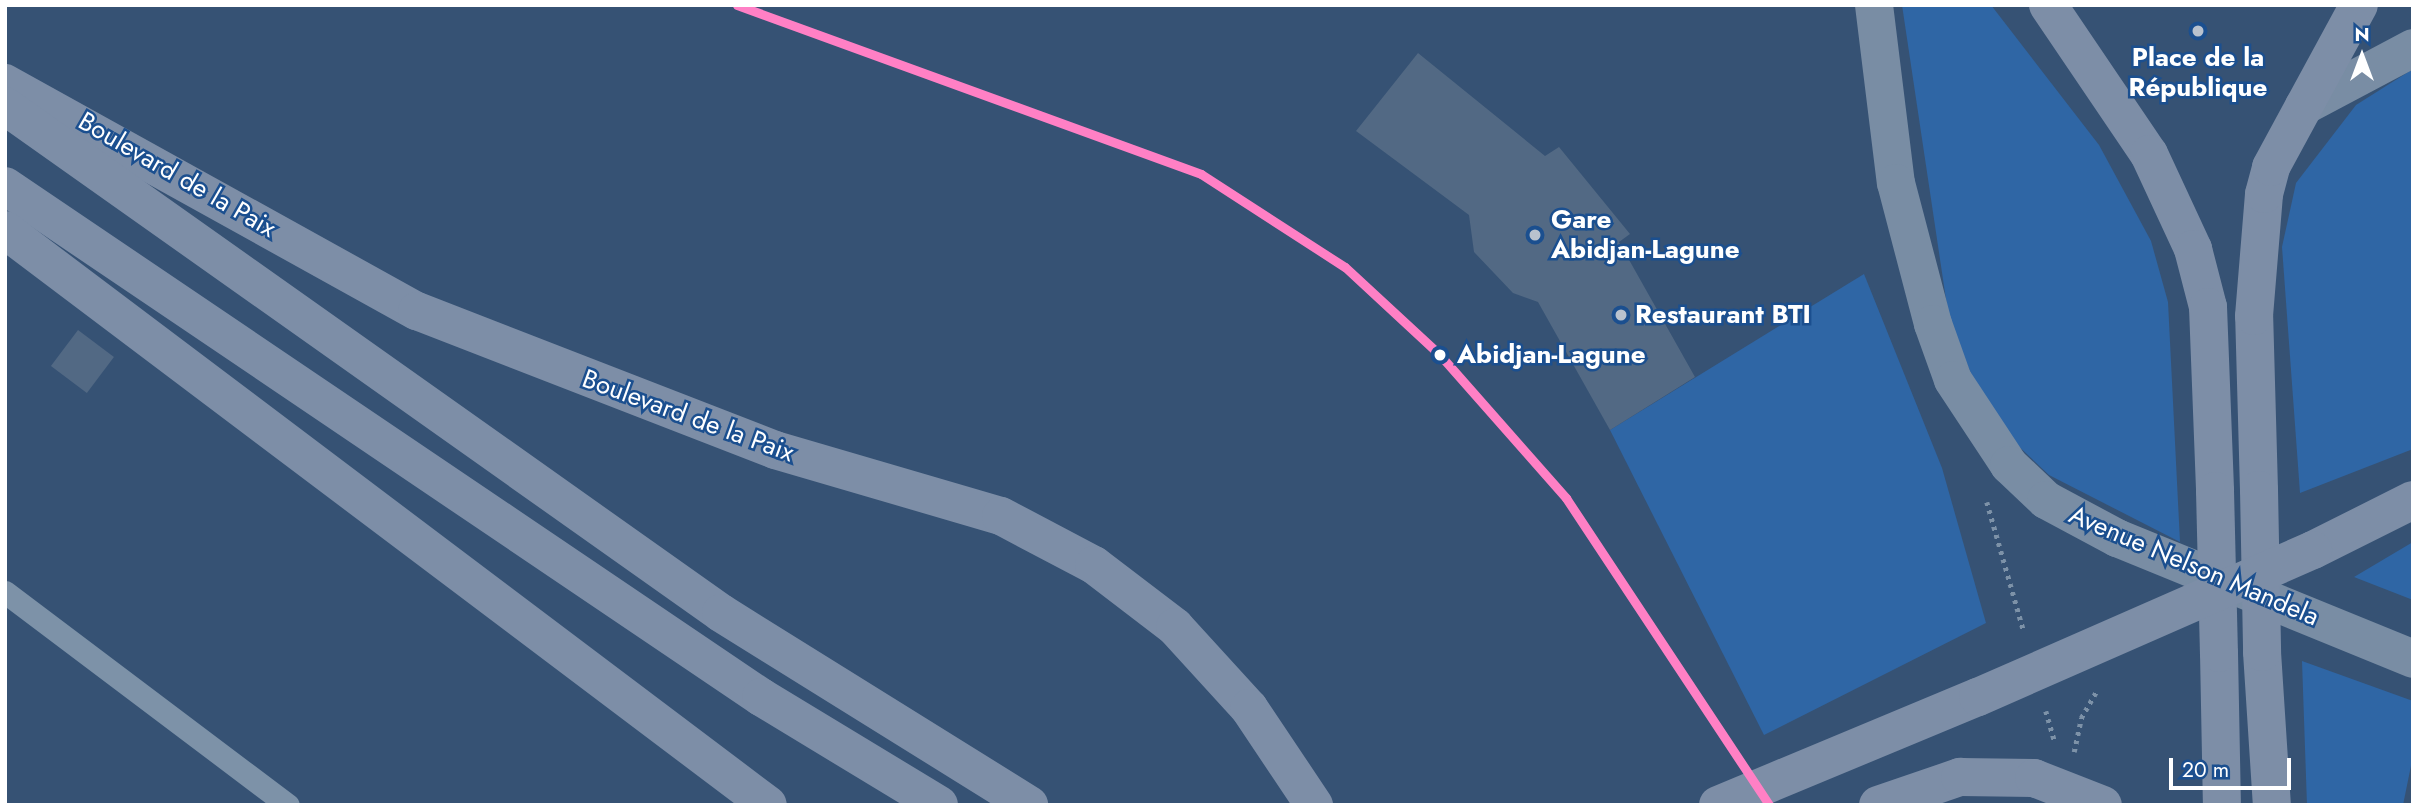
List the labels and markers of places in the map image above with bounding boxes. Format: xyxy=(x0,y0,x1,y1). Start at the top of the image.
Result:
marker: Place de la République xyxy=(2190,23,2206,39)
place label: Place de la République xyxy=(2129,42,2267,104)
place label: Gare Abidjan-Lagune xyxy=(1551,204,1740,266)
marker: Gare Abidjan-Lagune xyxy=(1525,225,1545,245)
place label: Restaurant BTI xyxy=(1635,299,1811,331)
marker: Restaurant BTI xyxy=(1613,307,1629,323)
place label: Abidjan-Lagune xyxy=(1457,339,1646,371)
marker: Abidjan-Lagune xyxy=(1429,344,1451,366)

